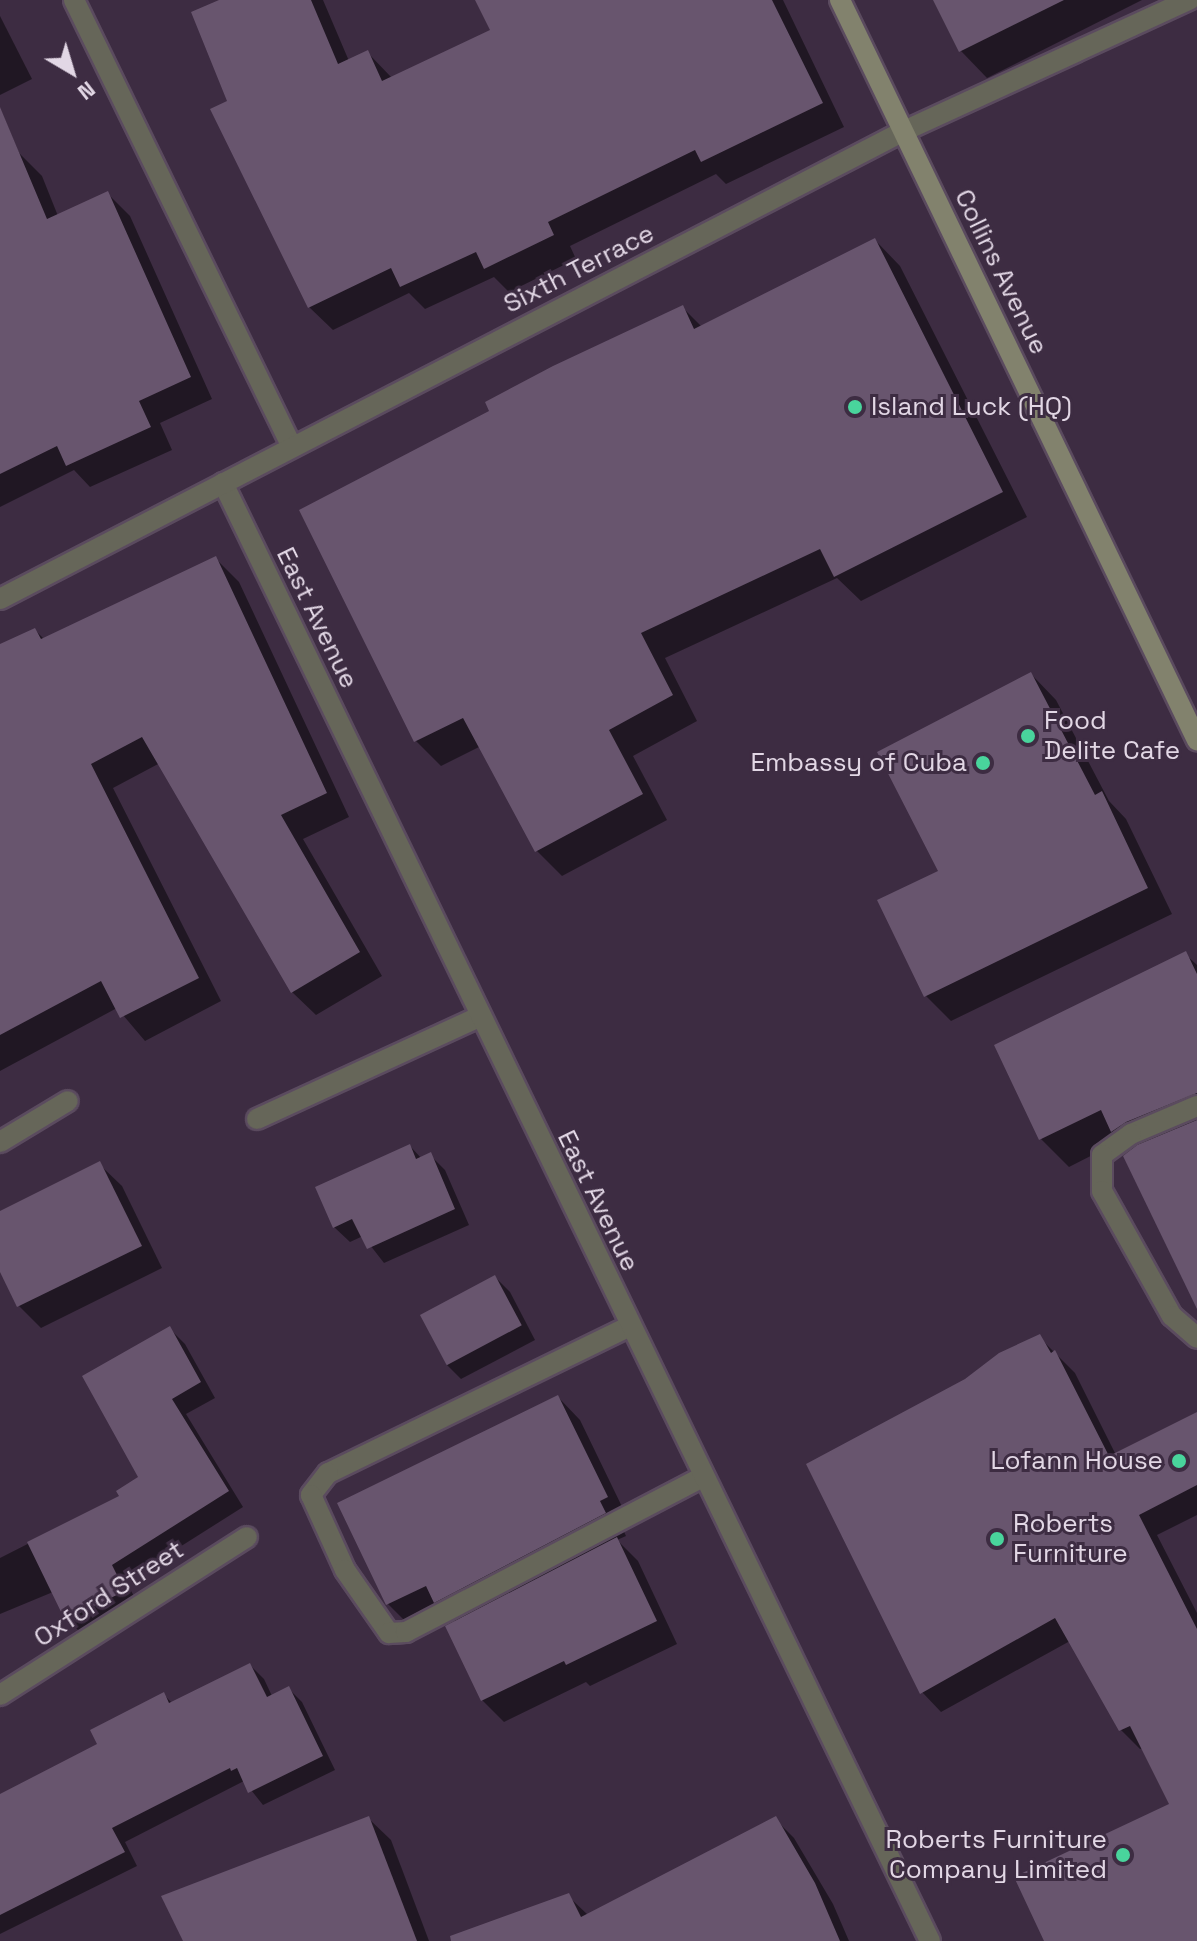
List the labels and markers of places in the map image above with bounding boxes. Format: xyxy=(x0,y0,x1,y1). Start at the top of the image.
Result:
place label: Island Luck (HQ) xyxy=(871,391,1072,423)
marker: Island Luck (HQ) xyxy=(846,398,864,416)
place label: Food Delite Cafe xyxy=(1044,705,1180,766)
marker: Food Delite Cafe xyxy=(1019,727,1037,745)
place label: Embassy of Cuba xyxy=(750,747,967,779)
marker: Embassy of Cuba xyxy=(974,754,992,772)
place label: Lofann House xyxy=(990,1445,1163,1477)
marker: Lofann House xyxy=(1170,1452,1188,1470)
place label: Roberts Furniture xyxy=(1013,1508,1128,1570)
marker: Roberts Furniture xyxy=(988,1530,1006,1548)
place label: Roberts Furniture Company Limited xyxy=(886,1824,1107,1886)
marker: Roberts Furniture Company Limited xyxy=(1114,1846,1132,1864)

